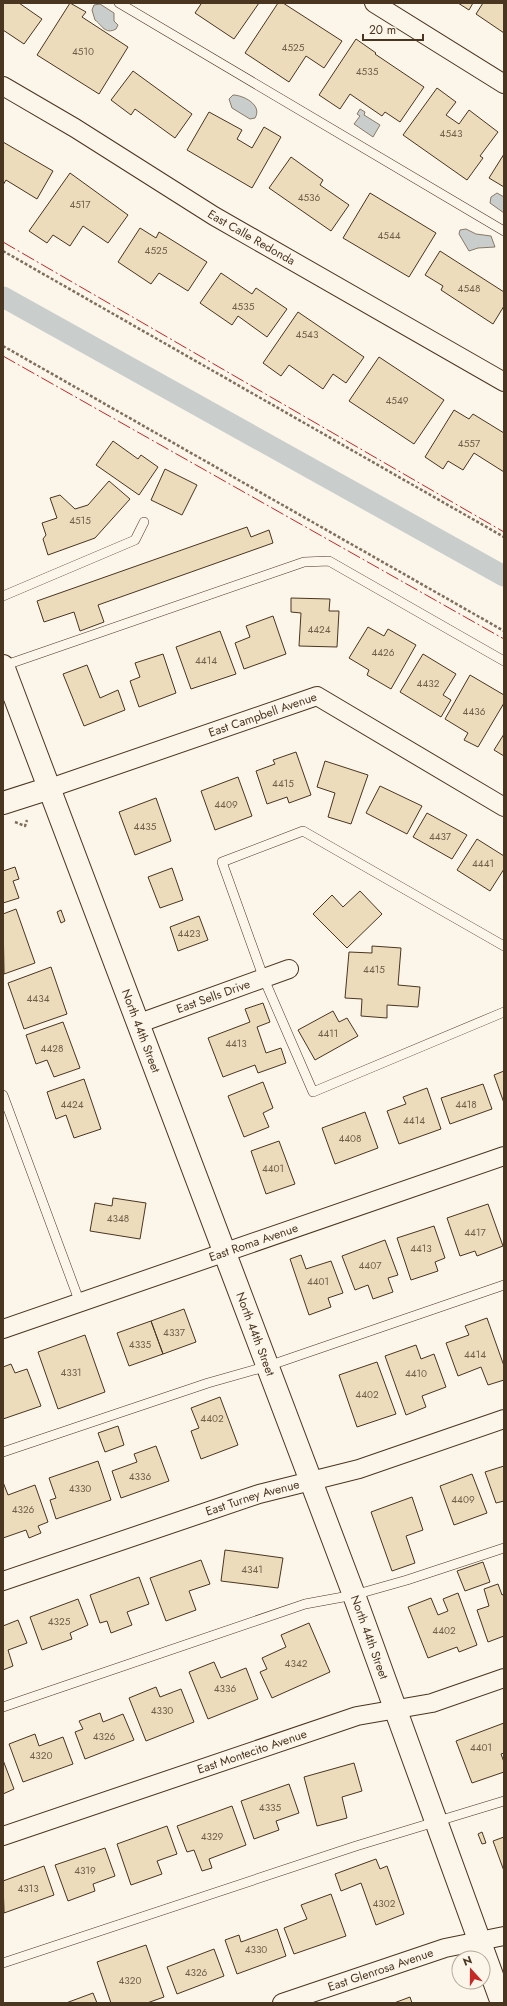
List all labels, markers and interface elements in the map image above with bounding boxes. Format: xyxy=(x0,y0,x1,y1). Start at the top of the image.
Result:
scale bar xyxy=(363,16,423,42)
text: 20 m xyxy=(369,21,396,39)
house number: 4525 xyxy=(282,40,305,55)
house number: 4510 xyxy=(72,44,94,59)
house number: 4535 xyxy=(356,64,379,79)
house number: 4543 xyxy=(440,126,463,141)
house number: 4536 xyxy=(298,190,321,205)
house number: 4517 xyxy=(69,197,91,212)
street label: East Calle Redonda xyxy=(204,205,299,270)
house number: 4544 xyxy=(377,228,401,243)
house number: 4525 xyxy=(145,243,168,258)
house number: 4548 xyxy=(458,281,480,296)
house number: 4535 xyxy=(232,299,255,314)
house number: 4543 xyxy=(296,327,319,342)
house number: 4549 xyxy=(385,393,409,408)
house number: 4557 xyxy=(458,436,481,451)
house number: 4515 xyxy=(69,513,91,528)
house number: 4424 xyxy=(307,622,331,637)
house number: 4426 xyxy=(371,645,395,660)
house number: 4414 xyxy=(195,653,217,668)
house number: 4432 xyxy=(417,676,440,691)
street label: East Campbell Avenue xyxy=(206,688,319,742)
house number: 4436 xyxy=(463,704,486,719)
house number: 4415 xyxy=(272,776,294,791)
house number: 4409 xyxy=(214,797,238,812)
house number: 4435 xyxy=(134,819,157,834)
house number: 4437 xyxy=(429,829,452,844)
house number: 4441 xyxy=(472,856,494,871)
house number: 4423 xyxy=(178,926,201,941)
house number: 4415 xyxy=(363,962,385,977)
street label: East Sells Drive xyxy=(174,975,253,1018)
street label: North 44th Street xyxy=(117,986,165,1075)
house number: 4434 xyxy=(27,991,50,1006)
house number: 4411 xyxy=(318,1026,338,1041)
house number: 4413 xyxy=(225,1036,247,1051)
house number: 4428 xyxy=(41,1041,63,1056)
house number: 4424 xyxy=(60,1097,84,1112)
house number: 4418 xyxy=(455,1097,477,1112)
house number: 4414 xyxy=(403,1113,425,1128)
house number: 4408 xyxy=(338,1131,362,1146)
house number: 4401 xyxy=(262,1161,284,1176)
house number: 4348 xyxy=(107,1211,129,1226)
street label: East Roma Avenue xyxy=(206,1219,300,1266)
house number: 4417 xyxy=(464,1225,486,1240)
house number: 4413 xyxy=(410,1241,432,1256)
house number: 4407 xyxy=(359,1258,382,1273)
house number: 4401 xyxy=(307,1274,329,1289)
street label: North 44th Street xyxy=(231,1289,279,1378)
house number: 4337 xyxy=(163,1325,186,1340)
house number: 4335 xyxy=(129,1337,152,1352)
house number: 4414 xyxy=(464,1347,486,1362)
house number: 4331 xyxy=(60,1365,82,1380)
house number: 4410 xyxy=(405,1366,427,1381)
house number: 4402 xyxy=(355,1387,379,1402)
house number: 4402 xyxy=(200,1411,224,1426)
house number: 4336 xyxy=(129,1469,151,1484)
street label: East Turney Avenue xyxy=(203,1475,301,1521)
house number: 4330 xyxy=(69,1481,91,1496)
house number: 4409 xyxy=(451,1492,475,1507)
house number: 4326 xyxy=(12,1502,35,1517)
house number: 4341 xyxy=(241,1562,263,1577)
street label: North 44th Street xyxy=(346,1593,393,1682)
house number: 4325 xyxy=(48,1614,71,1629)
house number: 4402 xyxy=(432,1623,456,1638)
house number: 4342 xyxy=(285,1656,308,1671)
house number: 4336 xyxy=(214,1681,236,1696)
house number: 4330 xyxy=(151,1703,173,1718)
street label: East Montecito Avenue xyxy=(195,1725,309,1779)
house number: 4326 xyxy=(93,1729,116,1744)
house number: 4401 xyxy=(470,1740,492,1755)
house number: 4320 xyxy=(30,1748,52,1763)
house number: 4335 xyxy=(259,1800,282,1815)
house number: 4329 xyxy=(201,1829,224,1844)
house number: 4319 xyxy=(74,1863,96,1878)
house number: 4313 xyxy=(17,1881,39,1896)
house number: 4302 xyxy=(373,1896,396,1911)
house number: 4330 xyxy=(245,1942,267,1957)
street label: East Glenrosa Avenue xyxy=(325,1944,436,1996)
north arrow xyxy=(451,1950,491,1990)
text: N xyxy=(460,1952,474,1970)
house number: 4326 xyxy=(185,1965,208,1980)
house number: 4320 xyxy=(119,1973,141,1988)

